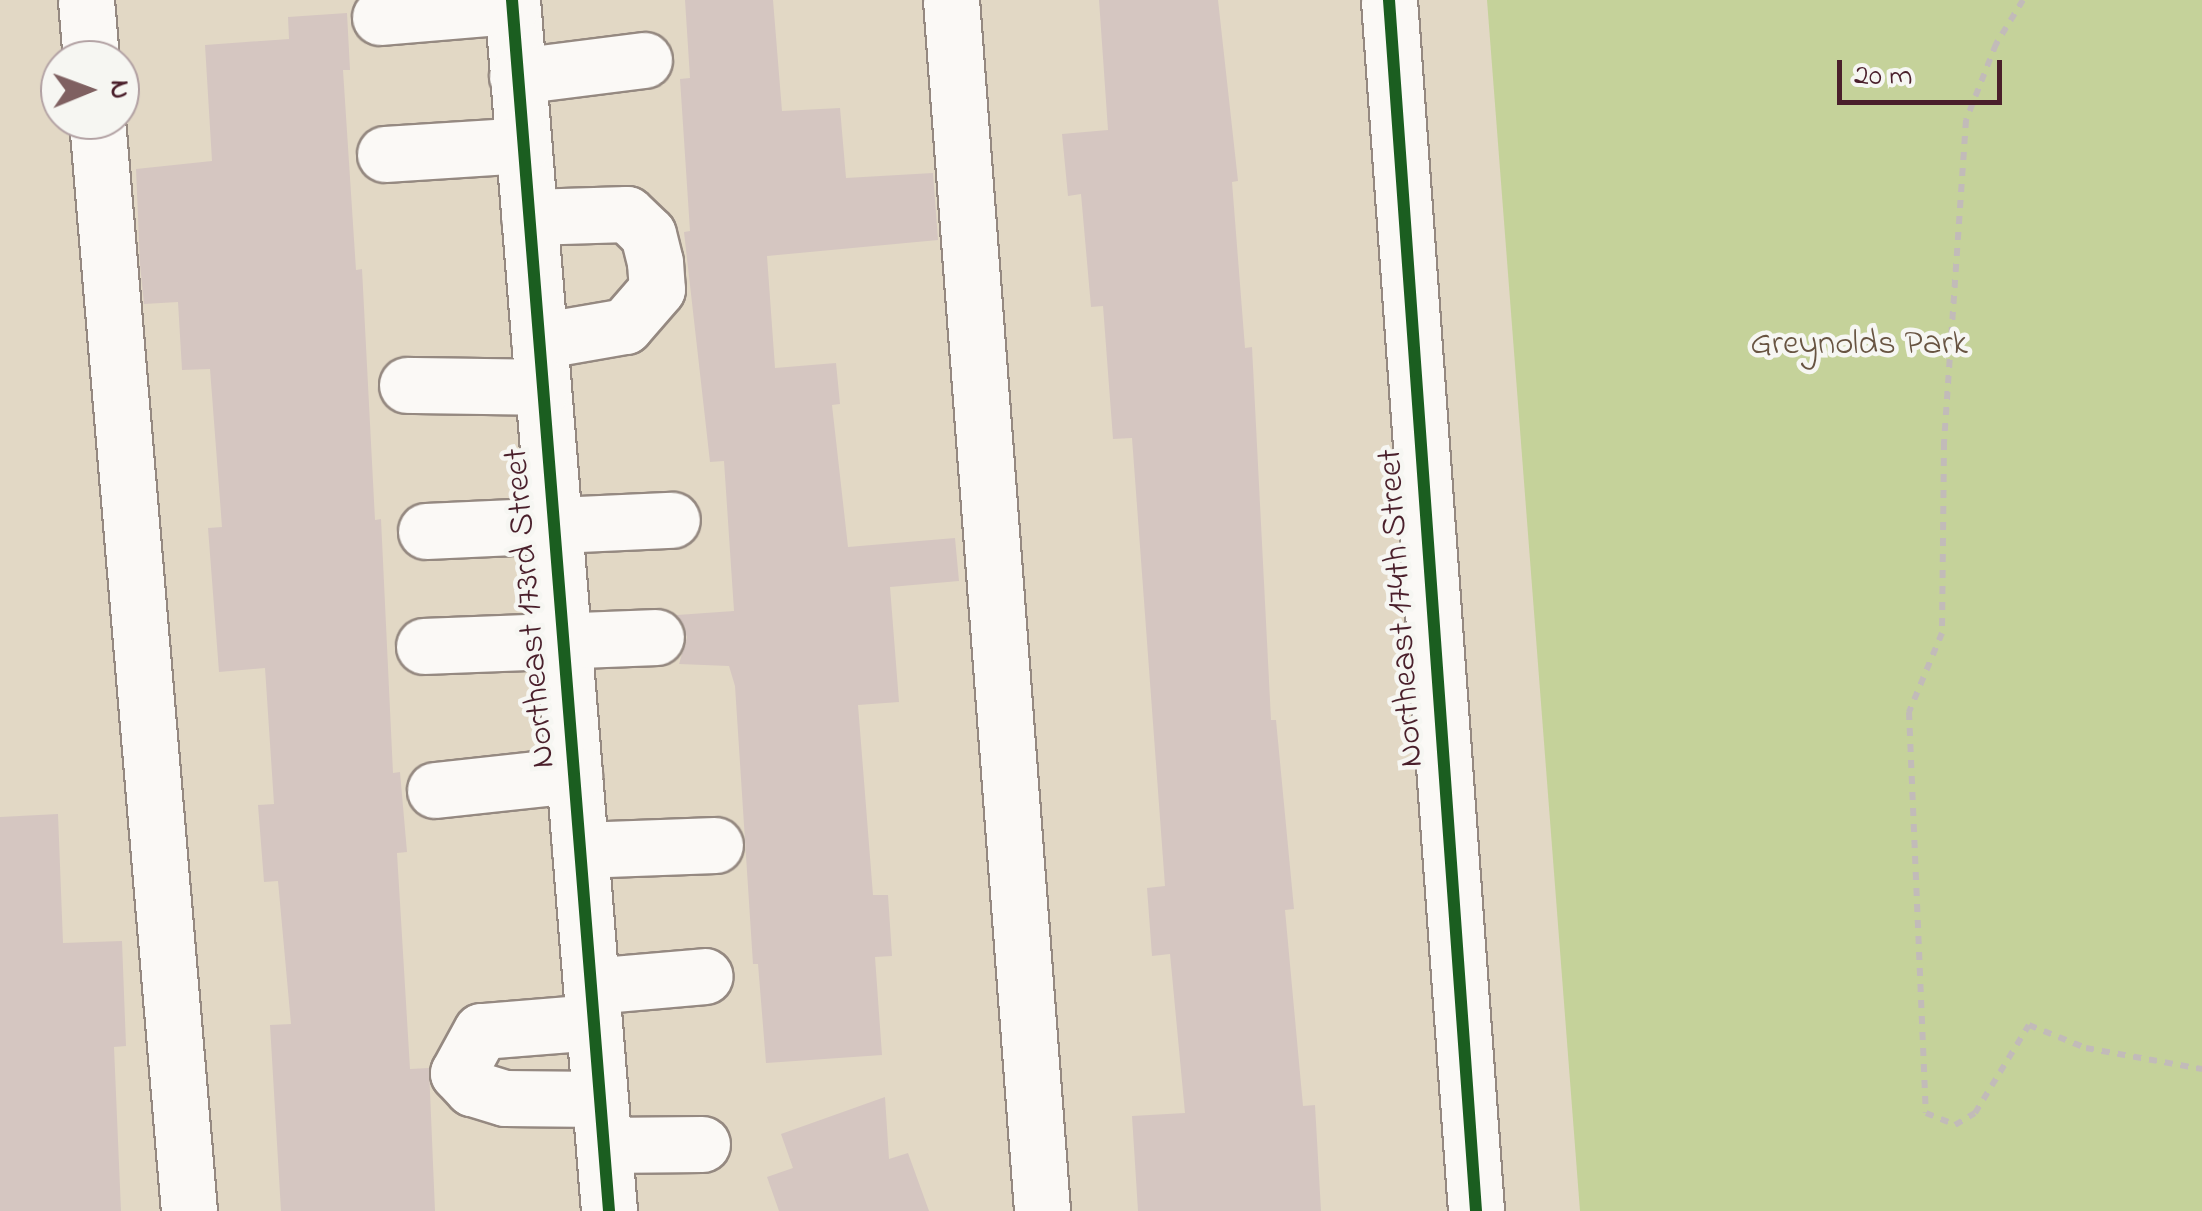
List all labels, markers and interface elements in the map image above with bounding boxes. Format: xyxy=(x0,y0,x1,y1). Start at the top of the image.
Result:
north arrow xyxy=(40,40,140,140)
scale bar xyxy=(1842,40,2007,102)
text: 20 m xyxy=(1854,55,1913,99)
text: N xyxy=(98,80,139,99)
park label: Greynolds Park xyxy=(1750,324,1968,366)
street label: Northeast 173rd Street xyxy=(496,446,566,770)
street label: Northeast 174th Street xyxy=(1370,447,1434,769)

